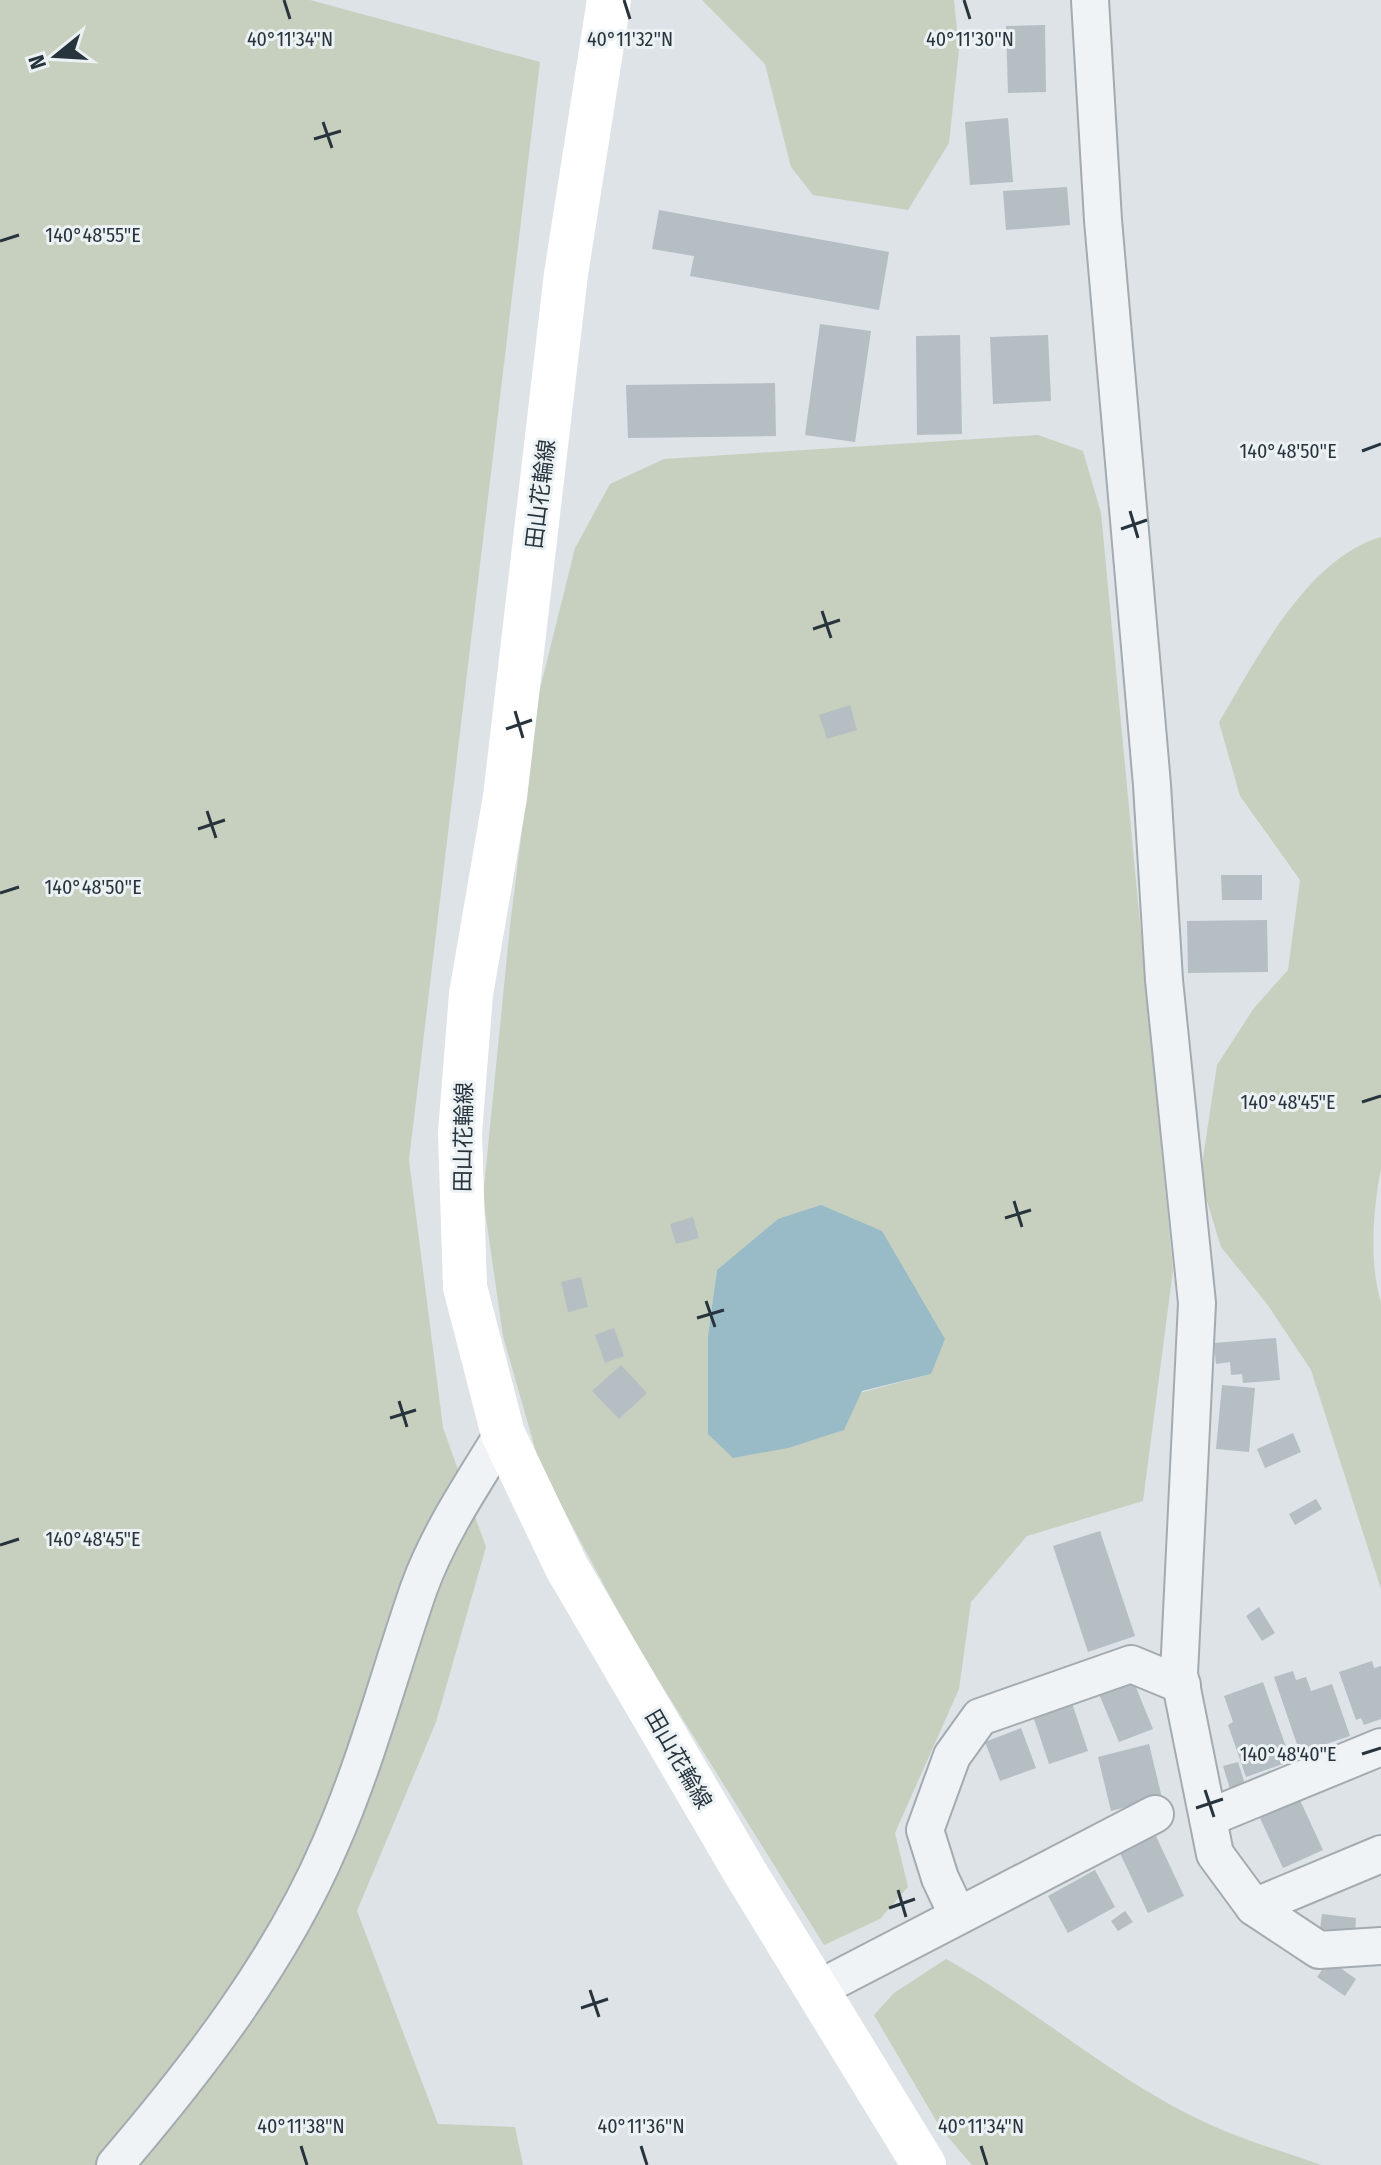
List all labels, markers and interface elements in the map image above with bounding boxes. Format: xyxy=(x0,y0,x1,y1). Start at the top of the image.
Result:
north arrow xyxy=(16,16,96,96)
text: 40°11'34"N xyxy=(247,27,333,51)
text: 40°11'32"N xyxy=(587,27,673,51)
text: 40°11'30"N xyxy=(926,27,1014,51)
text: N xyxy=(23,52,52,72)
text: 140°48'55"E xyxy=(45,223,141,247)
street label: 田山花輪線 xyxy=(520,438,561,550)
text: 140°48'50"E xyxy=(1239,439,1337,463)
text: 140°48'50"E xyxy=(44,875,142,899)
street label: 田山花輪線 xyxy=(449,1082,478,1192)
text: 140°48'45"E xyxy=(1241,1090,1335,1114)
text: 140°48'45"E xyxy=(46,1527,140,1551)
street label: 田山花輪線 xyxy=(639,1705,718,1814)
text: 140°48'40"E xyxy=(1240,1742,1336,1766)
text: 40°11'38"N xyxy=(257,2114,345,2138)
text: 40°11'36"N xyxy=(597,2114,685,2138)
text: 40°11'34"N xyxy=(938,2114,1024,2138)

